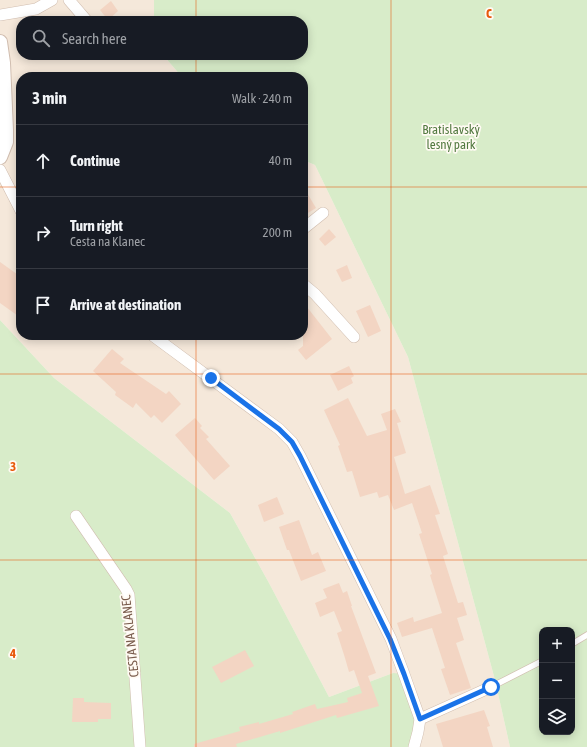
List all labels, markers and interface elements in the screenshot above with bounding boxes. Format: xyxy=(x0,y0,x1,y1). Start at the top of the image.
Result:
text: C xyxy=(486,6,492,21)
search box xyxy=(16,16,308,60)
icon: search xyxy=(30,27,52,49)
text: Search here xyxy=(62,30,127,47)
text: 3 min xyxy=(32,88,67,108)
text: Walk · 240 m xyxy=(232,91,292,106)
park label: Bratislavský lesný park xyxy=(422,122,480,152)
icon: ahead xyxy=(32,150,54,172)
text: Continue xyxy=(70,152,120,169)
text: 40 m xyxy=(269,153,292,168)
text: Turn right xyxy=(70,217,123,234)
icon: right xyxy=(32,222,54,244)
text: 200 m xyxy=(263,225,292,240)
text: Cesta na Klanec xyxy=(70,234,145,249)
icon: arrive xyxy=(32,294,54,316)
text: Arrive at destination xyxy=(70,296,181,313)
route end xyxy=(202,369,220,387)
text: 3 xyxy=(10,459,16,474)
street label: CESTA NA KLANEC xyxy=(118,594,142,678)
map controls xyxy=(539,627,575,735)
button: + xyxy=(539,627,575,663)
text: 4 xyxy=(9,646,16,661)
button: − xyxy=(539,663,575,699)
route start xyxy=(482,678,500,696)
button: layers xyxy=(539,699,575,735)

